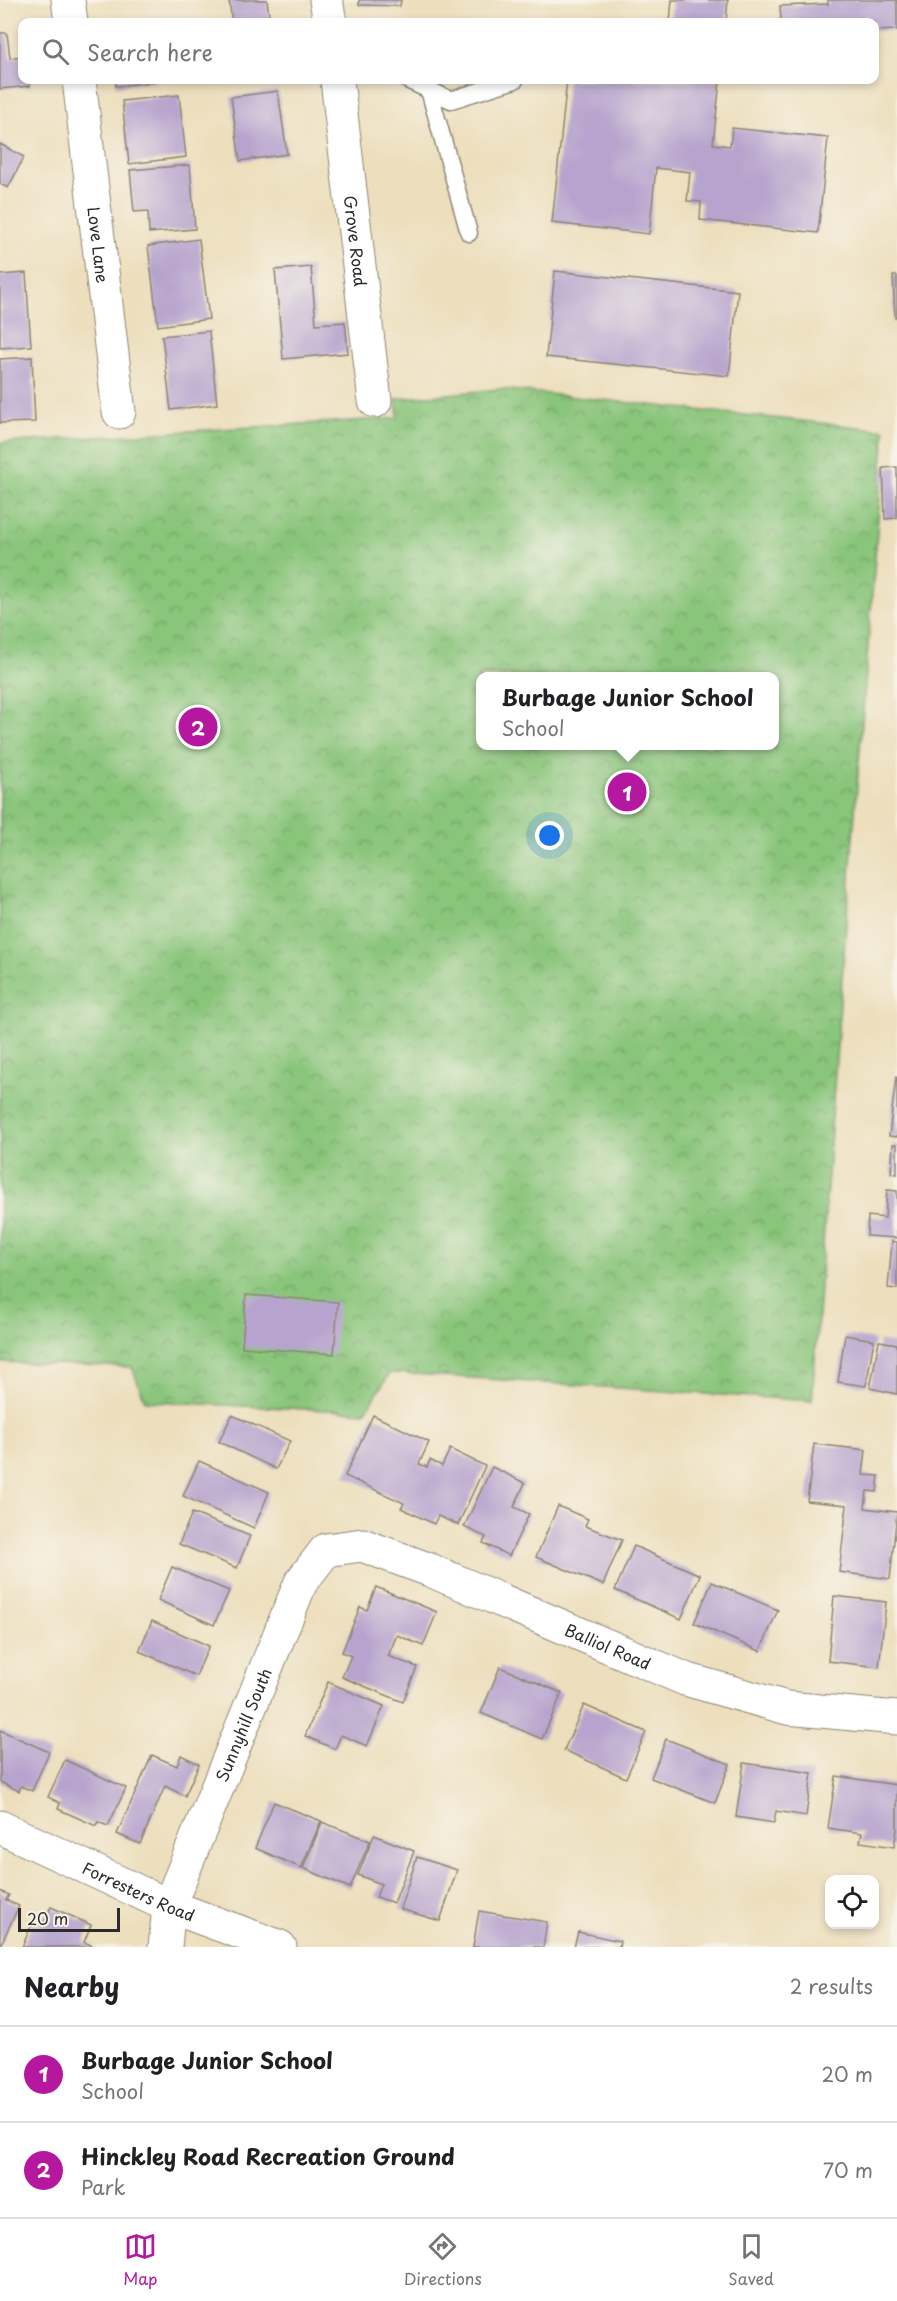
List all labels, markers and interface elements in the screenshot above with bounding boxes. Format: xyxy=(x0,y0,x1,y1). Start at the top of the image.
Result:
search box xyxy=(18,18,879,84)
icon: search xyxy=(39,35,72,68)
text: Search here xyxy=(87,35,213,68)
street label: Grove Road xyxy=(339,194,373,288)
street label: Love Lane xyxy=(82,205,115,284)
popup xyxy=(476,672,779,750)
text: Burbage Junior School xyxy=(502,680,753,713)
pin: 2 xyxy=(178,704,218,750)
text: School xyxy=(502,713,565,743)
pin: 1 xyxy=(608,770,646,814)
your location xyxy=(535,821,564,850)
street label: Balliol Road xyxy=(561,1617,655,1675)
street label: Sunnyhill South xyxy=(209,1664,277,1785)
street label: Forresters Road xyxy=(79,1855,198,1927)
map controls xyxy=(825,1875,879,1929)
button: locate xyxy=(825,1875,879,1929)
scale bar xyxy=(18,1905,120,1932)
text: 20 m xyxy=(27,1906,68,1930)
text: Nearby xyxy=(24,1967,119,2006)
text: 2 results xyxy=(790,1971,873,2001)
text: Burbage Junior School xyxy=(81,2043,333,2076)
text: 1 xyxy=(39,2059,48,2089)
text: 20 m xyxy=(821,2059,873,2089)
text: School xyxy=(81,2076,144,2106)
text: Hinckley Road Recreation Ground xyxy=(81,2139,455,2172)
text: 2 xyxy=(36,2155,51,2185)
text: 70 m xyxy=(823,2155,873,2185)
text: Park xyxy=(81,2172,126,2202)
tab: Map xyxy=(123,2230,157,2290)
tab: Directions xyxy=(404,2230,482,2290)
tab: Saved xyxy=(728,2230,774,2290)

